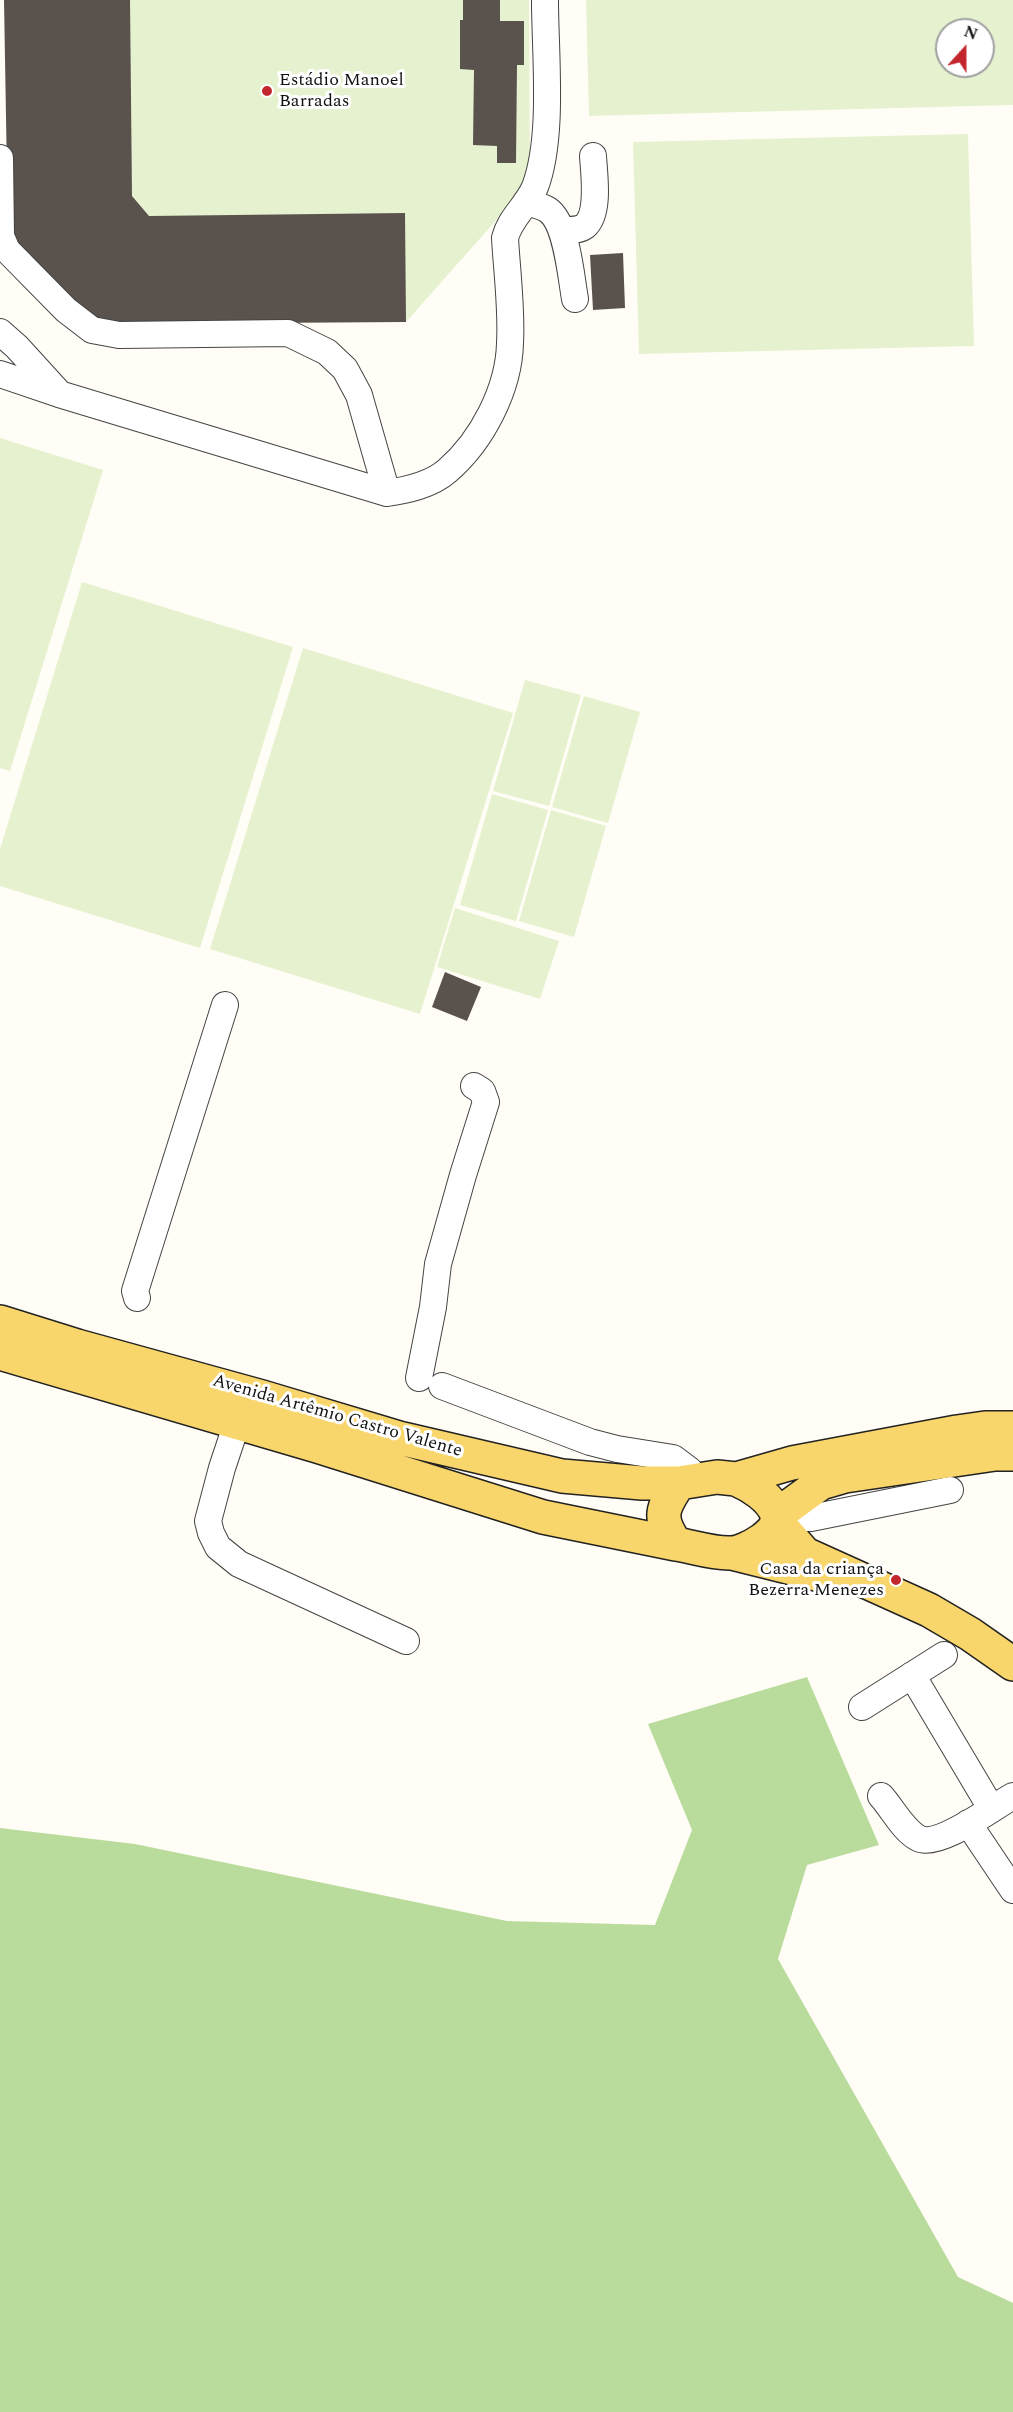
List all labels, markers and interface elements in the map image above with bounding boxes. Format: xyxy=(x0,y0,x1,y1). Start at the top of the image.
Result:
north arrow xyxy=(935,18,995,78)
text: N xyxy=(960,20,981,47)
place label: Estádio Manoel Barradas xyxy=(279,70,404,112)
marker: Estádio Manoel Barradas xyxy=(260,84,274,98)
street label: Avenida Artêmio Castro Valente xyxy=(210,1371,464,1463)
place label: Casa da criança Bezerra Menezes xyxy=(748,1559,884,1602)
marker: Casa da criança Bezerra Menezes xyxy=(889,1573,903,1587)

